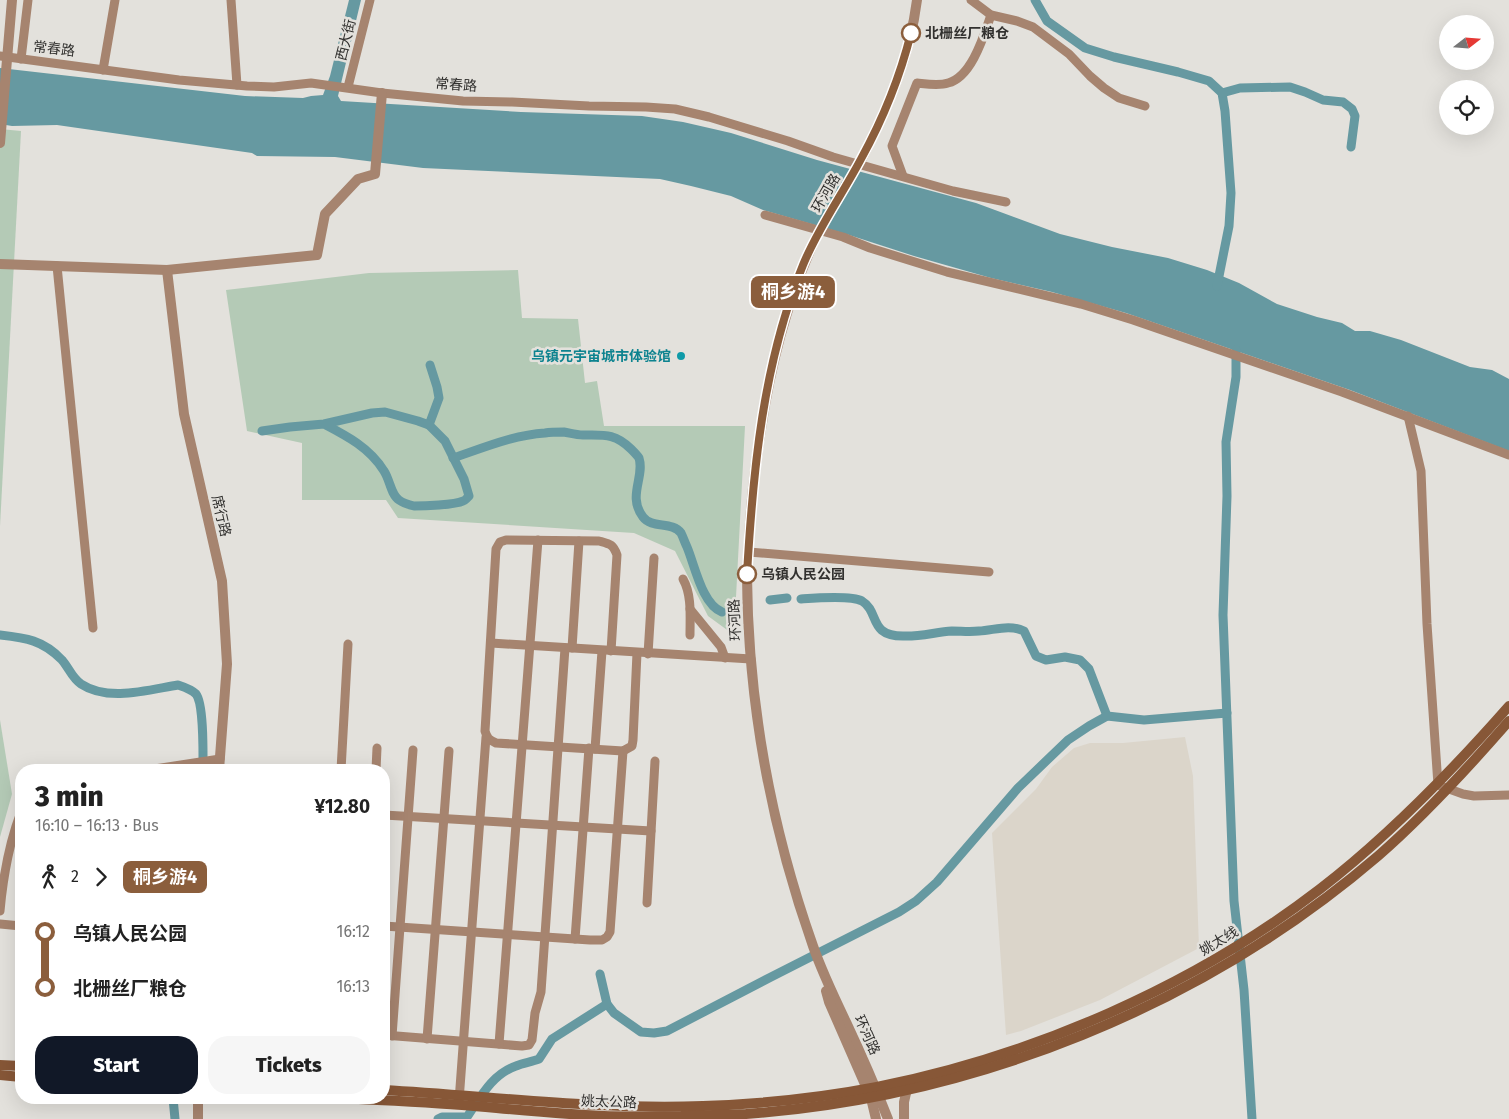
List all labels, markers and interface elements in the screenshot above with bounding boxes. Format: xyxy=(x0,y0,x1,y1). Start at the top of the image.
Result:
north arrow xyxy=(1439,15,1494,70)
map controls xyxy=(1439,15,1494,135)
street label: 西大街 xyxy=(333,18,359,62)
marker: 北栅丝厂粮仓 xyxy=(901,23,921,43)
place label: 北栅丝厂粮仓 xyxy=(925,25,1009,42)
street label: 常春路 xyxy=(32,38,76,60)
street label: 常春路 xyxy=(434,75,478,95)
button: locate xyxy=(1439,80,1494,135)
street label: 环河路 xyxy=(808,171,844,215)
line badge: 桐乡游4 xyxy=(758,276,828,308)
text: 桐乡游4 xyxy=(761,281,825,303)
place label: 乌镇元宇宙城市体验馆 xyxy=(531,348,671,365)
marker: 乌镇元宇宙城市体验馆 xyxy=(675,350,687,362)
street label: 席行路 xyxy=(208,494,234,538)
marker: 乌镇人民公园 xyxy=(737,564,757,584)
place label: 乌镇人民公园 xyxy=(761,566,845,583)
street label: 环河路 xyxy=(725,599,745,641)
text: 3 min xyxy=(35,780,104,813)
text: ¥12.80 xyxy=(314,795,370,818)
text: 16:10 – 16:13 · Bus xyxy=(35,816,159,835)
icon: walk xyxy=(35,863,63,891)
icon: forward xyxy=(87,863,115,891)
text: 桐乡游4 xyxy=(133,866,197,888)
text: 2 xyxy=(71,867,79,886)
text: 乌镇人民公园 xyxy=(73,922,187,945)
text: 16:12 xyxy=(336,922,370,941)
street label: 姚太线 xyxy=(1197,923,1241,959)
text: 北栅丝厂粮仓 xyxy=(73,977,187,1000)
text: 16:13 xyxy=(336,977,370,996)
street label: 环河路 xyxy=(851,1012,883,1058)
button: Start xyxy=(35,1036,198,1094)
button: Tickets xyxy=(208,1036,370,1094)
street label: 姚太公路 xyxy=(581,1093,637,1111)

